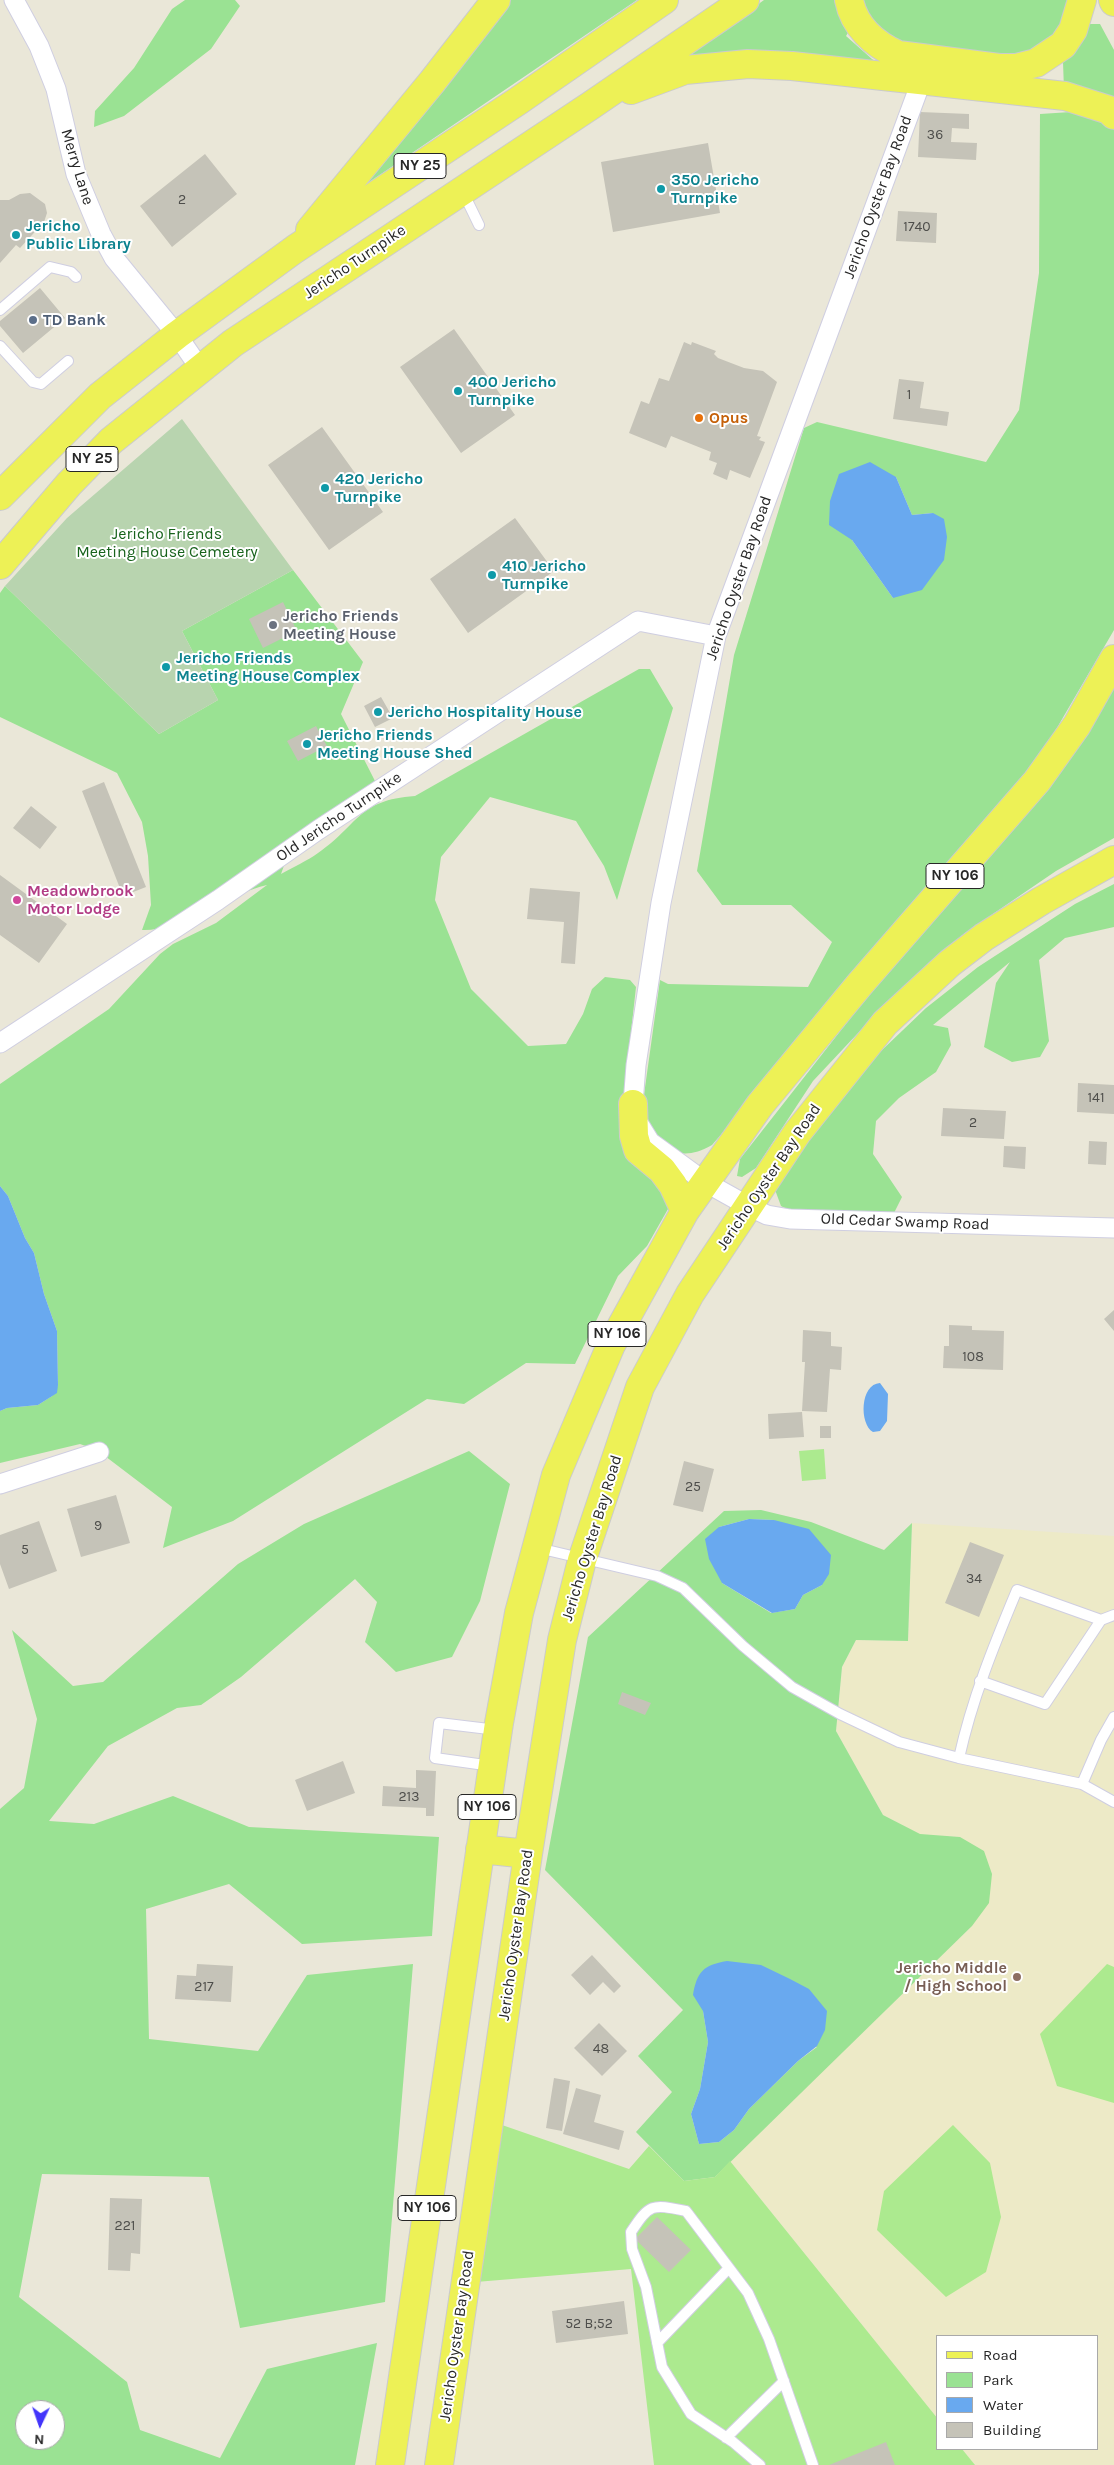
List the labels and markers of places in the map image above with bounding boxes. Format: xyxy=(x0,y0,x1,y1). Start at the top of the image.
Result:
place label: 350 Jericho Turnpike xyxy=(671,170,759,208)
marker: 350 Jericho Turnpike xyxy=(655,183,667,195)
place label: Jericho Public Library xyxy=(26,216,131,254)
marker: Jericho Public Library xyxy=(10,229,22,241)
place label: TD Bank xyxy=(43,310,106,330)
marker: TD Bank xyxy=(27,314,39,326)
place label: 400 Jericho Turnpike xyxy=(468,372,556,410)
marker: 400 Jericho Turnpike xyxy=(452,385,464,397)
place label: Opus xyxy=(709,408,748,428)
marker: Opus xyxy=(693,412,705,424)
place label: 420 Jericho Turnpike xyxy=(335,469,423,507)
marker: 420 Jericho Turnpike xyxy=(319,482,331,494)
place label: 410 Jericho Turnpike xyxy=(502,556,586,594)
marker: 410 Jericho Turnpike xyxy=(486,569,498,581)
place label: Jericho Friends Meeting House xyxy=(283,606,399,644)
marker: Jericho Friends Meeting House xyxy=(267,619,279,631)
place label: Jericho Friends Meeting House Complex xyxy=(176,648,360,686)
marker: Jericho Friends Meeting House Complex xyxy=(160,661,172,673)
place label: Jericho Hospitality House xyxy=(388,702,582,722)
marker: Jericho Hospitality House xyxy=(372,706,384,718)
place label: Jericho Friends Meeting House Shed xyxy=(317,725,473,763)
marker: Jericho Friends Meeting House Shed xyxy=(301,738,313,750)
place label: Meadowbrook Motor Lodge xyxy=(27,881,134,919)
marker: Meadowbrook Motor Lodge xyxy=(11,894,23,906)
place label: Jericho Middle / High School xyxy=(896,1958,1007,1996)
marker: Jericho Middle / High School xyxy=(1011,1971,1023,1983)

